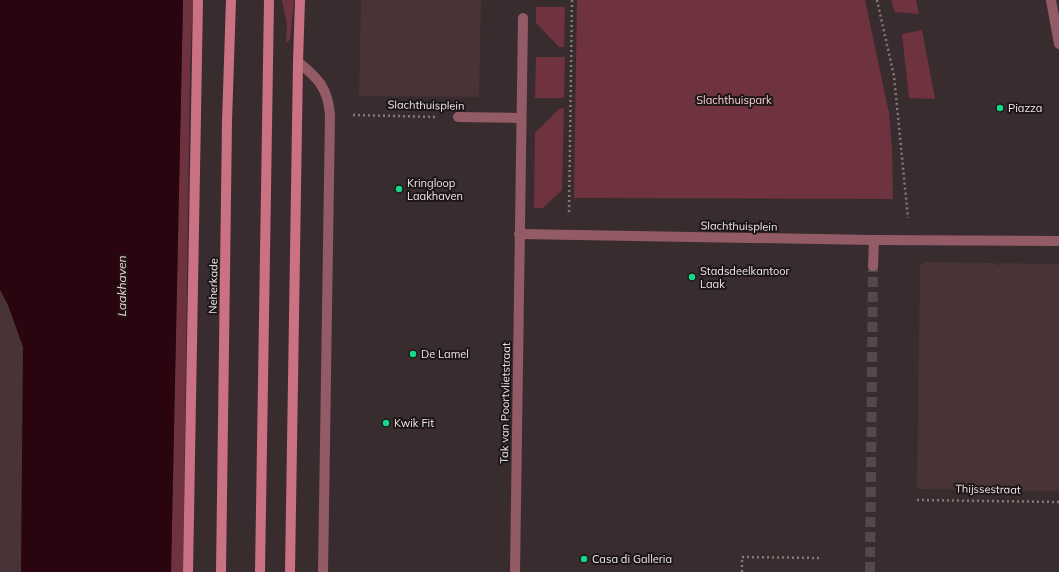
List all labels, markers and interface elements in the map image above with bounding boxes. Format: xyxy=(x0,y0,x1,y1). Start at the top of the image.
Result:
park label: Slachthuispark xyxy=(696,93,772,107)
street label: Slachthuisplein xyxy=(387,97,465,113)
place label: Piazza xyxy=(1008,101,1042,115)
marker: Piazza xyxy=(995,103,1005,113)
place label: Kringloop Laakhaven xyxy=(407,176,463,203)
marker: Kringloop Laakhaven xyxy=(394,184,404,194)
street label: Slachthuisplein xyxy=(700,218,778,234)
water label: Laakhaven xyxy=(114,255,129,317)
street label: Neherkade xyxy=(206,258,220,314)
place label: Stadsdeelkantoor Laak xyxy=(700,264,790,291)
marker: Stadsdeelkantoor Laak xyxy=(687,272,697,282)
street label: Tak van Poortvlietstraat xyxy=(497,342,513,464)
place label: De Lamel xyxy=(421,347,469,361)
marker: De Lamel xyxy=(408,349,418,359)
place label: Kwik Fit xyxy=(394,416,434,430)
marker: Kwik Fit xyxy=(381,418,391,428)
street label: Thijssestraat xyxy=(955,481,1021,497)
place label: Casa di Galleria xyxy=(592,552,672,566)
marker: Casa di Galleria xyxy=(579,554,589,564)

